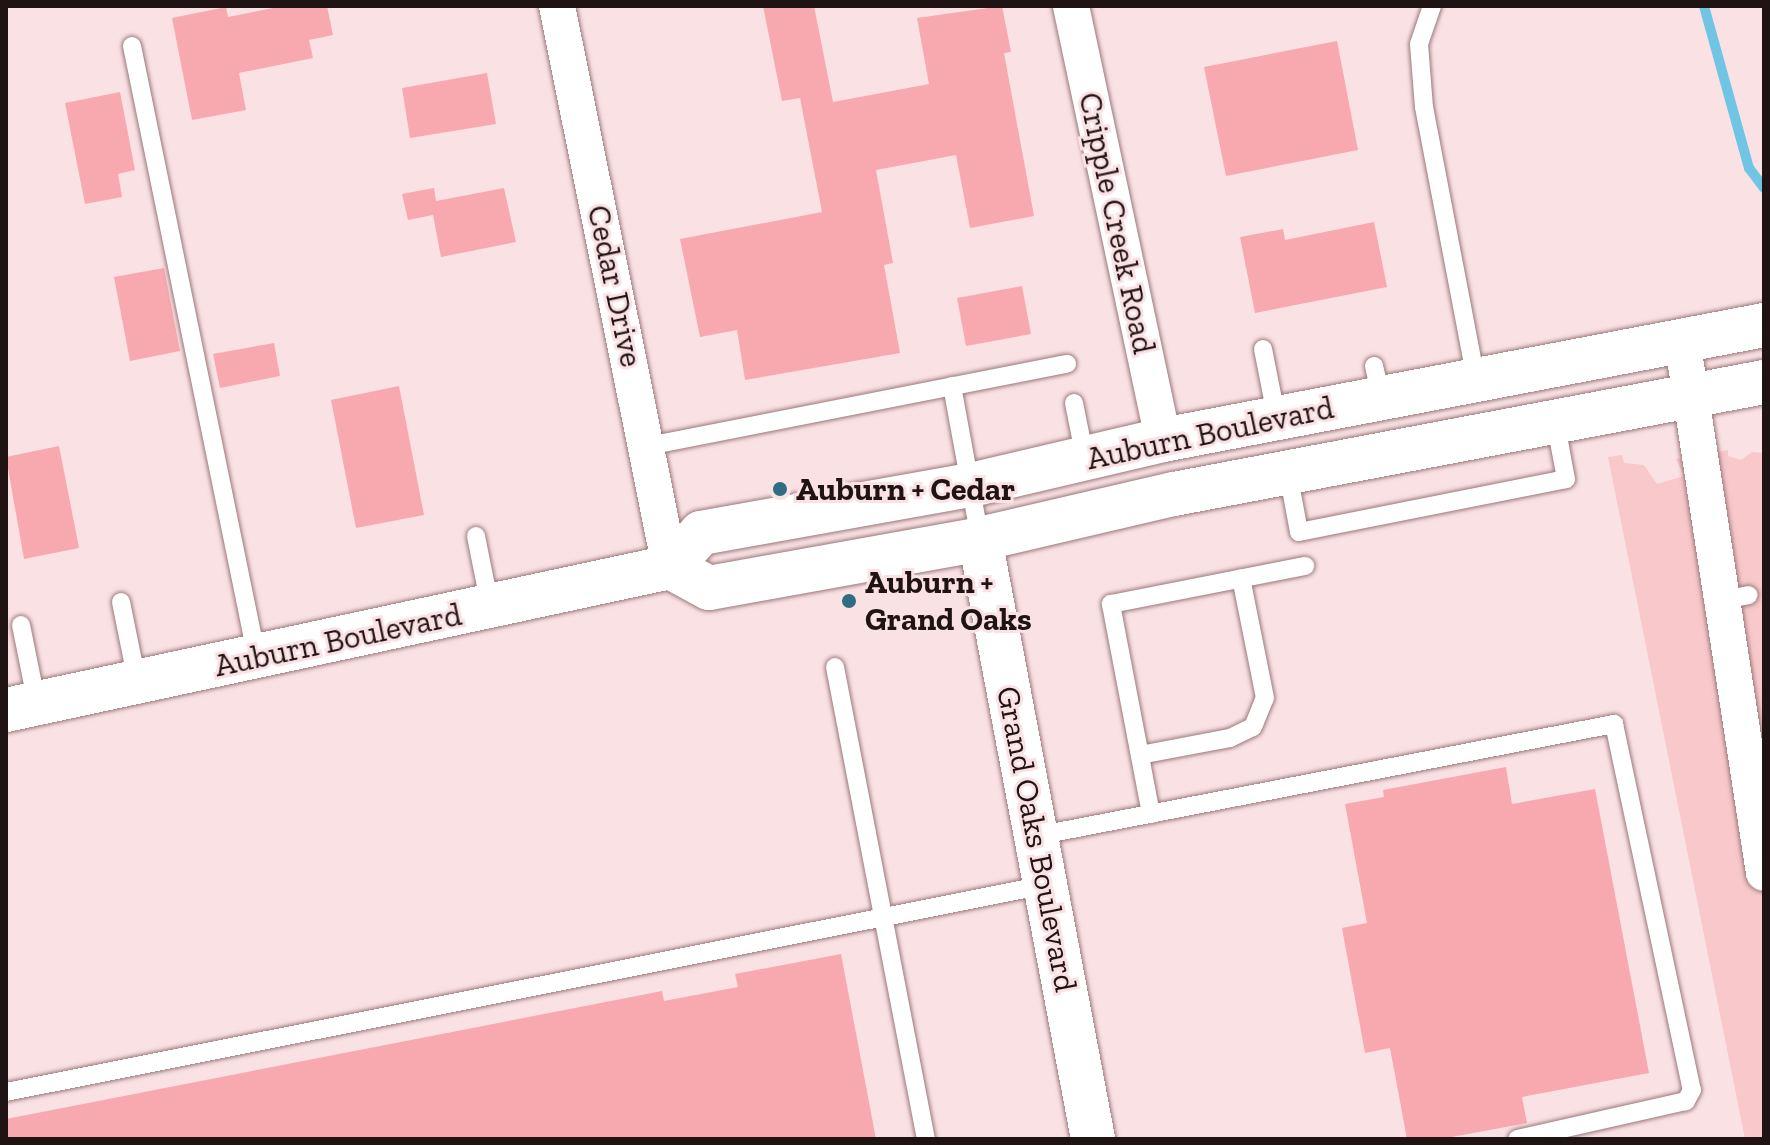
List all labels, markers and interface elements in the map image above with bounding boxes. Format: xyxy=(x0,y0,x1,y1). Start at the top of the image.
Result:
street label: Cripple Creek Road xyxy=(1071,89,1163,357)
street label: Cedar Drive xyxy=(579,201,651,371)
street label: Auburn Boulevard xyxy=(1083,388,1337,478)
place label: Auburn + Cedar xyxy=(796,470,1015,508)
marker: Auburn + Cedar xyxy=(771,480,789,498)
place label: Auburn + Grand Oaks xyxy=(865,564,1032,639)
marker: Auburn + Grand Oaks xyxy=(840,592,858,610)
street label: Auburn Boulevard xyxy=(211,595,465,685)
street label: Grand Oaks Boulevard xyxy=(989,683,1085,995)

